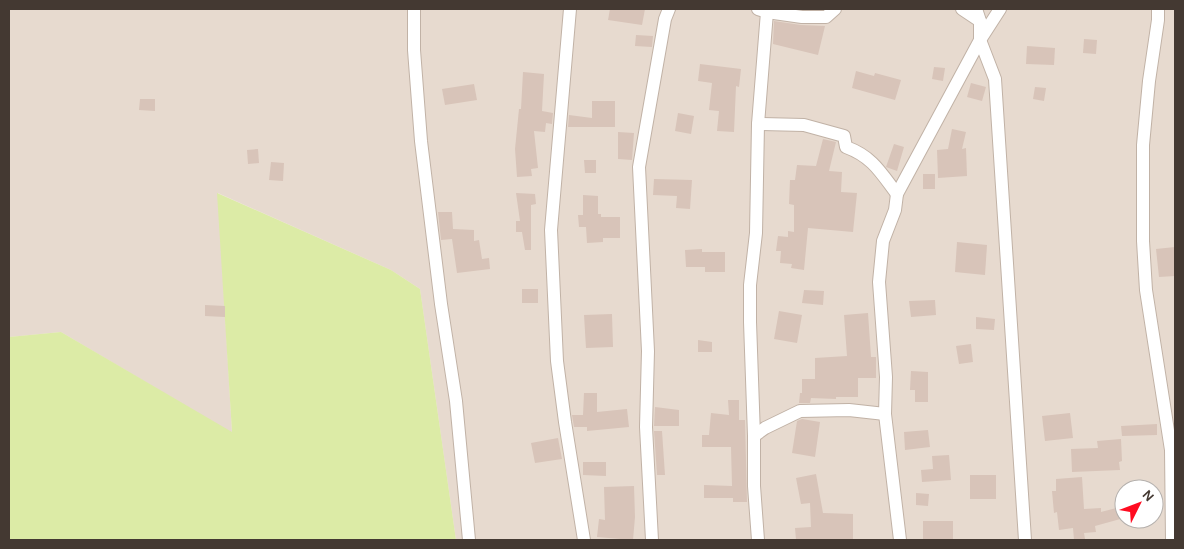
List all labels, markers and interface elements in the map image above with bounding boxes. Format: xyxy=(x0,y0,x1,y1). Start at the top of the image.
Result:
north arrow xyxy=(1114,479,1164,529)
text: N xyxy=(1139,486,1158,505)

